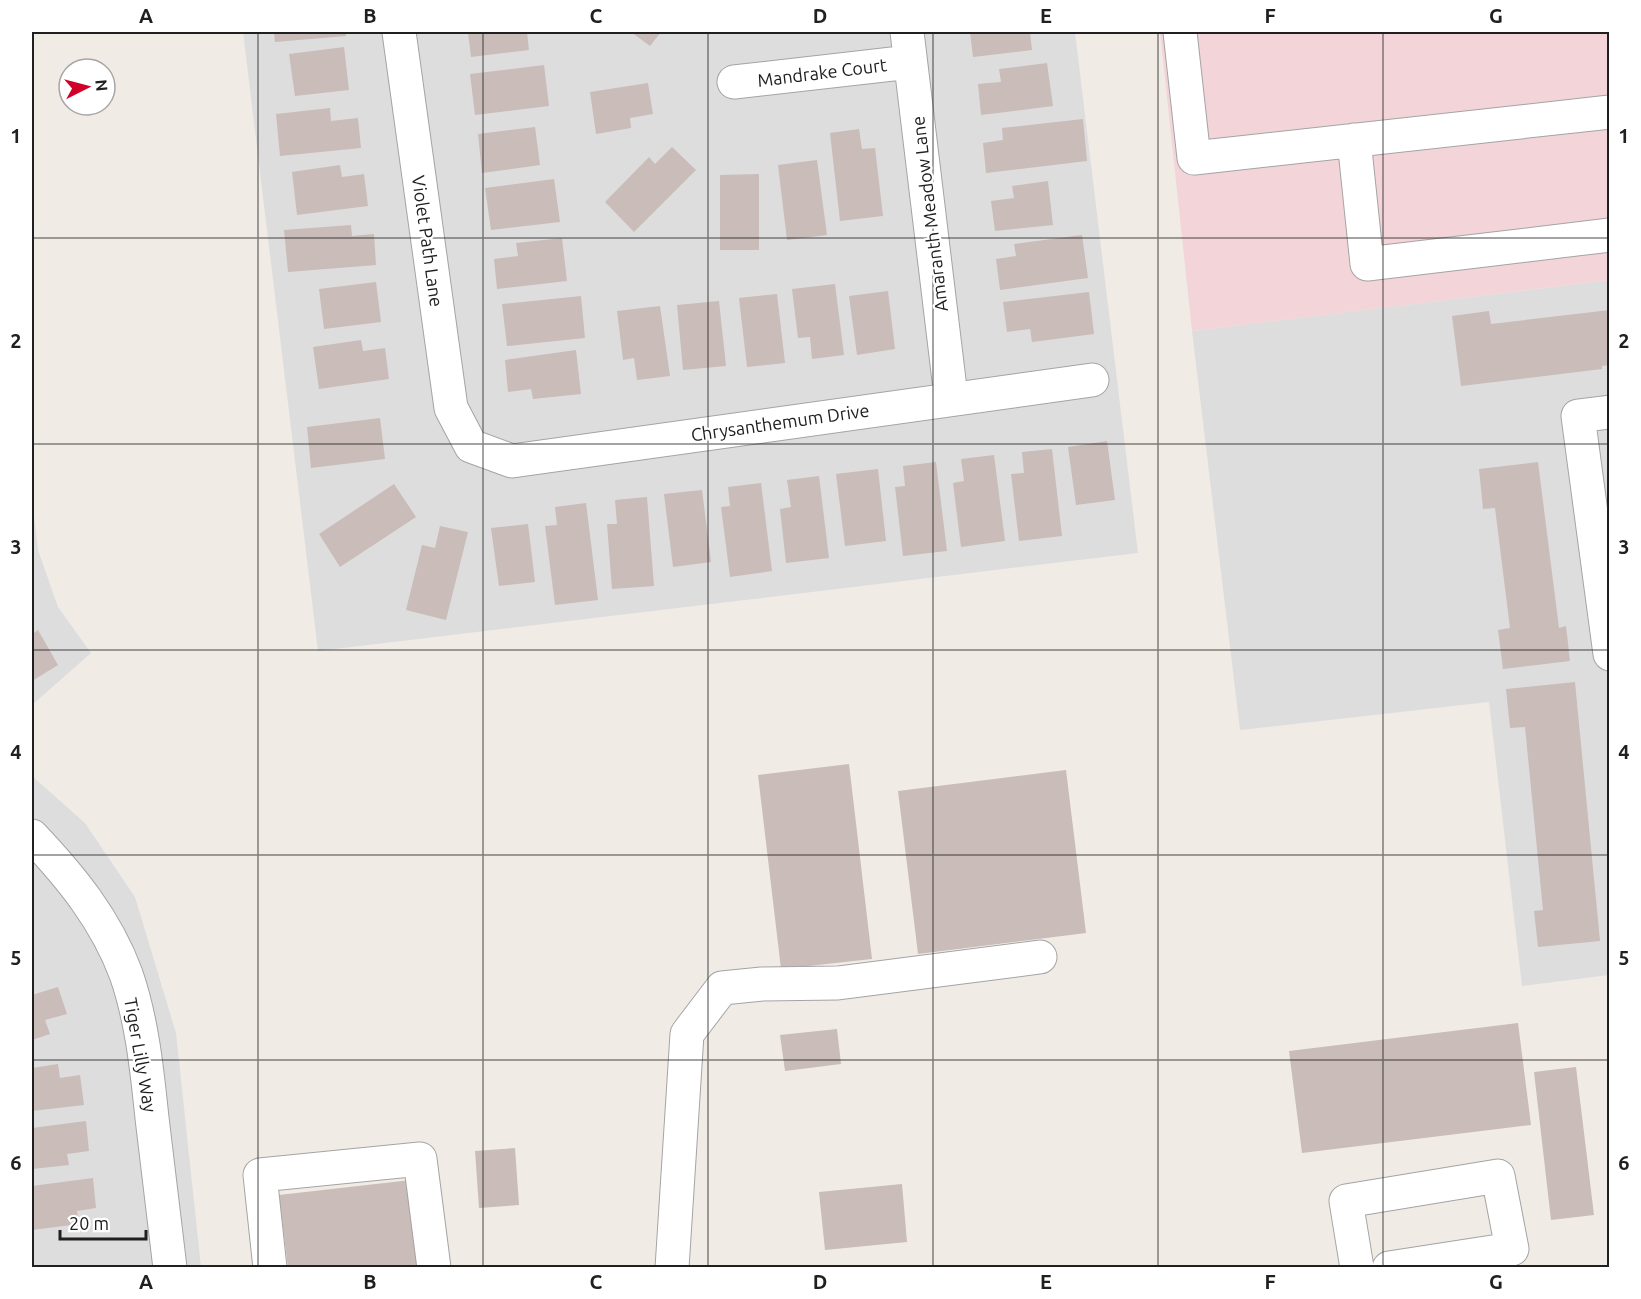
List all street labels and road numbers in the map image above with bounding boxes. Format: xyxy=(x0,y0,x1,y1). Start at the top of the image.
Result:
street label: Mandrake Court xyxy=(756,54,888,90)
street label: Amaranth Meadow Lane xyxy=(907,115,951,313)
street label: Violet Path Lane xyxy=(409,174,447,308)
street label: Chrysanthemum Drive xyxy=(690,400,870,444)
street label: Tiger Lilly Way xyxy=(121,996,161,1114)

